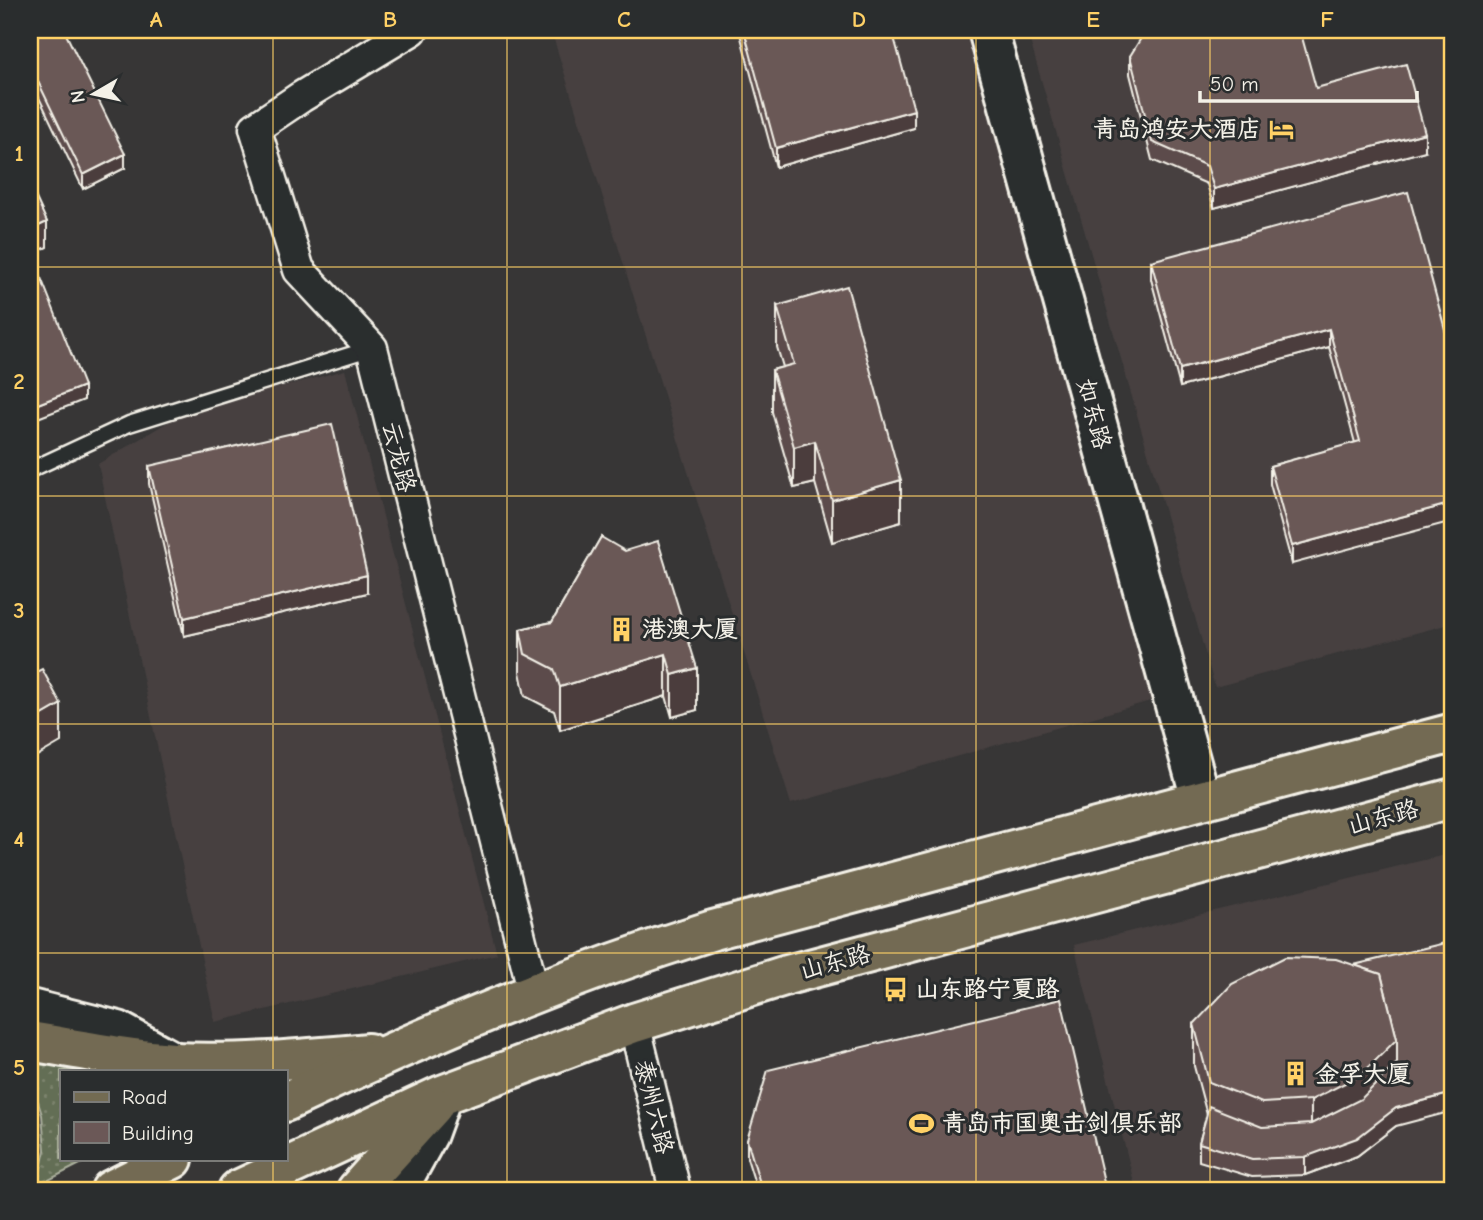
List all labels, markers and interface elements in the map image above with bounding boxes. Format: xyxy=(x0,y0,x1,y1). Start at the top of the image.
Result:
text: A xyxy=(150,6,163,33)
text: B xyxy=(383,6,397,33)
text: C xyxy=(617,6,631,33)
text: D xyxy=(852,6,866,33)
text: E xyxy=(1086,6,1100,33)
text: F xyxy=(1320,6,1334,33)
north arrow xyxy=(60,60,130,130)
scale bar xyxy=(1200,60,1416,104)
text: 50 m xyxy=(1210,72,1259,96)
text: N xyxy=(66,89,90,104)
place label: 青岛鸿安大酒店 xyxy=(1093,115,1261,143)
hotel icon: 青岛鸿安大酒店 xyxy=(1267,115,1295,143)
text: 1 xyxy=(14,140,24,167)
text: 2 xyxy=(13,368,25,395)
street label: 如东路 xyxy=(1071,376,1117,452)
street label: 云龙路 xyxy=(377,419,421,495)
text: 3 xyxy=(13,597,25,624)
building icon: 港澳大厦 xyxy=(608,615,636,643)
place label: 港澳大厦 xyxy=(642,615,738,643)
street label: 山东路 xyxy=(1345,794,1421,840)
text: 4 xyxy=(14,826,25,853)
street label: 山东路 xyxy=(797,939,873,985)
bus stop icon: 山东路宁夏路 xyxy=(881,975,909,1003)
place label: 山东路宁夏路 xyxy=(915,975,1060,1003)
text: 5 xyxy=(13,1054,25,1081)
street label: 泰州六路 xyxy=(629,1057,679,1157)
building icon: 金孚大厦 xyxy=(1281,1060,1309,1088)
place label: 金孚大厦 xyxy=(1315,1060,1411,1088)
legend xyxy=(60,1070,287,1160)
text: Road xyxy=(122,1085,167,1109)
sports icon: 青岛市国奥击剑俱乐部 xyxy=(908,1109,936,1137)
place label: 青岛市国奥击剑俱乐部 xyxy=(942,1109,1182,1137)
text: Building xyxy=(122,1121,194,1145)

